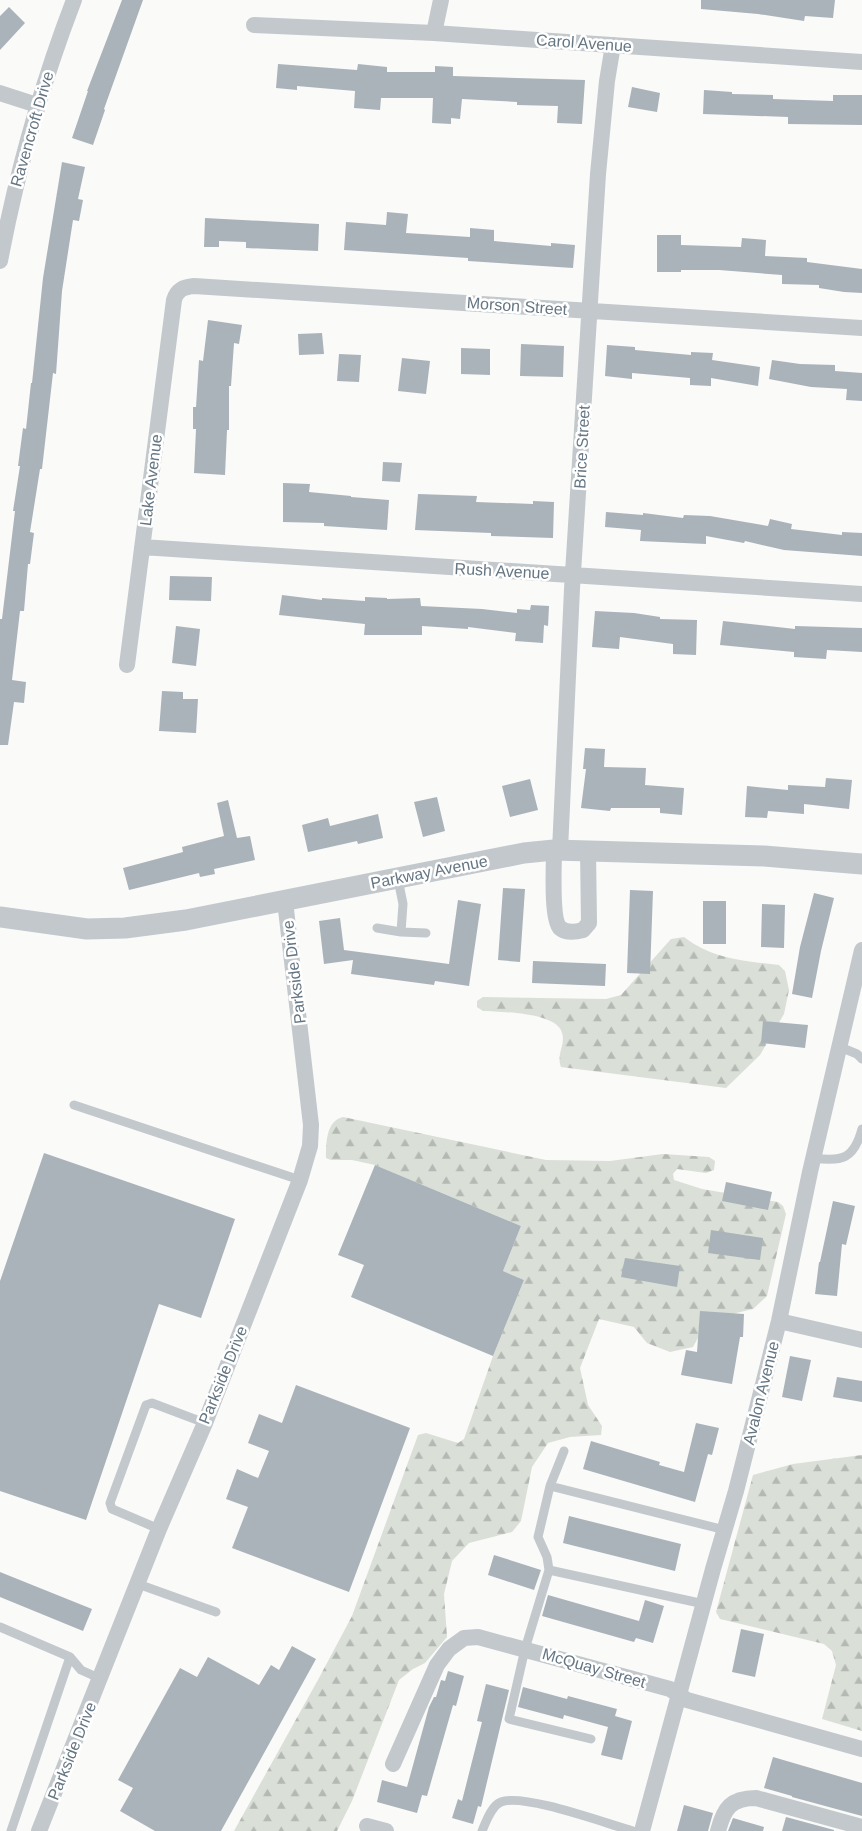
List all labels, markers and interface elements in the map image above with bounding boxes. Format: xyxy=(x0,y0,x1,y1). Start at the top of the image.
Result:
street label: Carol Avenue xyxy=(536,31,632,55)
street label: Ravencroft Drive xyxy=(7,69,57,189)
street label: Morson Street xyxy=(466,294,568,318)
street label: Brice Street xyxy=(571,404,593,489)
street label: Lake Avenue xyxy=(137,433,165,527)
street label: Rush Avenue xyxy=(454,560,550,582)
street label: Parkway Avenue xyxy=(369,852,489,892)
street label: Parkside Drive xyxy=(279,919,309,1025)
street label: Parkside Drive xyxy=(196,1323,250,1426)
street label: Avalon Avenue xyxy=(740,1339,782,1447)
street label: McQuay Street xyxy=(540,1645,648,1691)
street label: Parkside Drive xyxy=(45,1699,99,1802)

